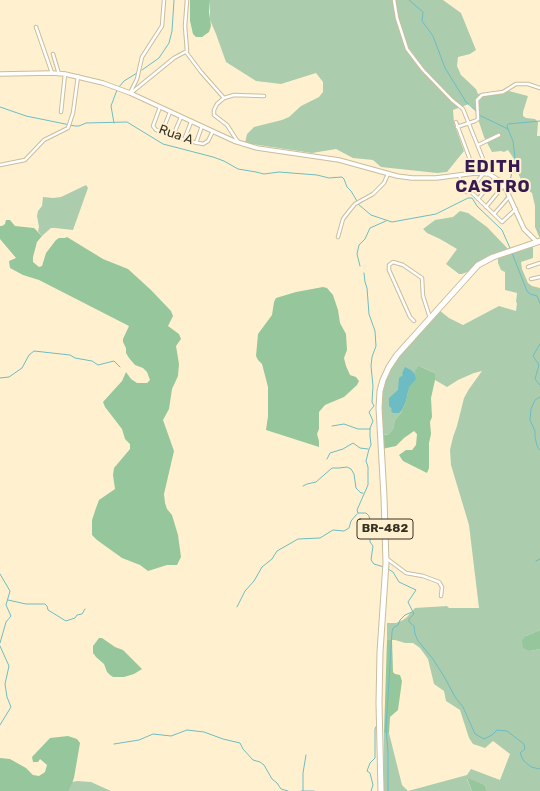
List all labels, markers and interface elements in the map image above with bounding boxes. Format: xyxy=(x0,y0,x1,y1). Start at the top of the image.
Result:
street label: Rua A xyxy=(157,122,195,148)
district label: EDITH CASTRO xyxy=(455,157,531,197)
road number: BR-482 xyxy=(357,519,413,539)

